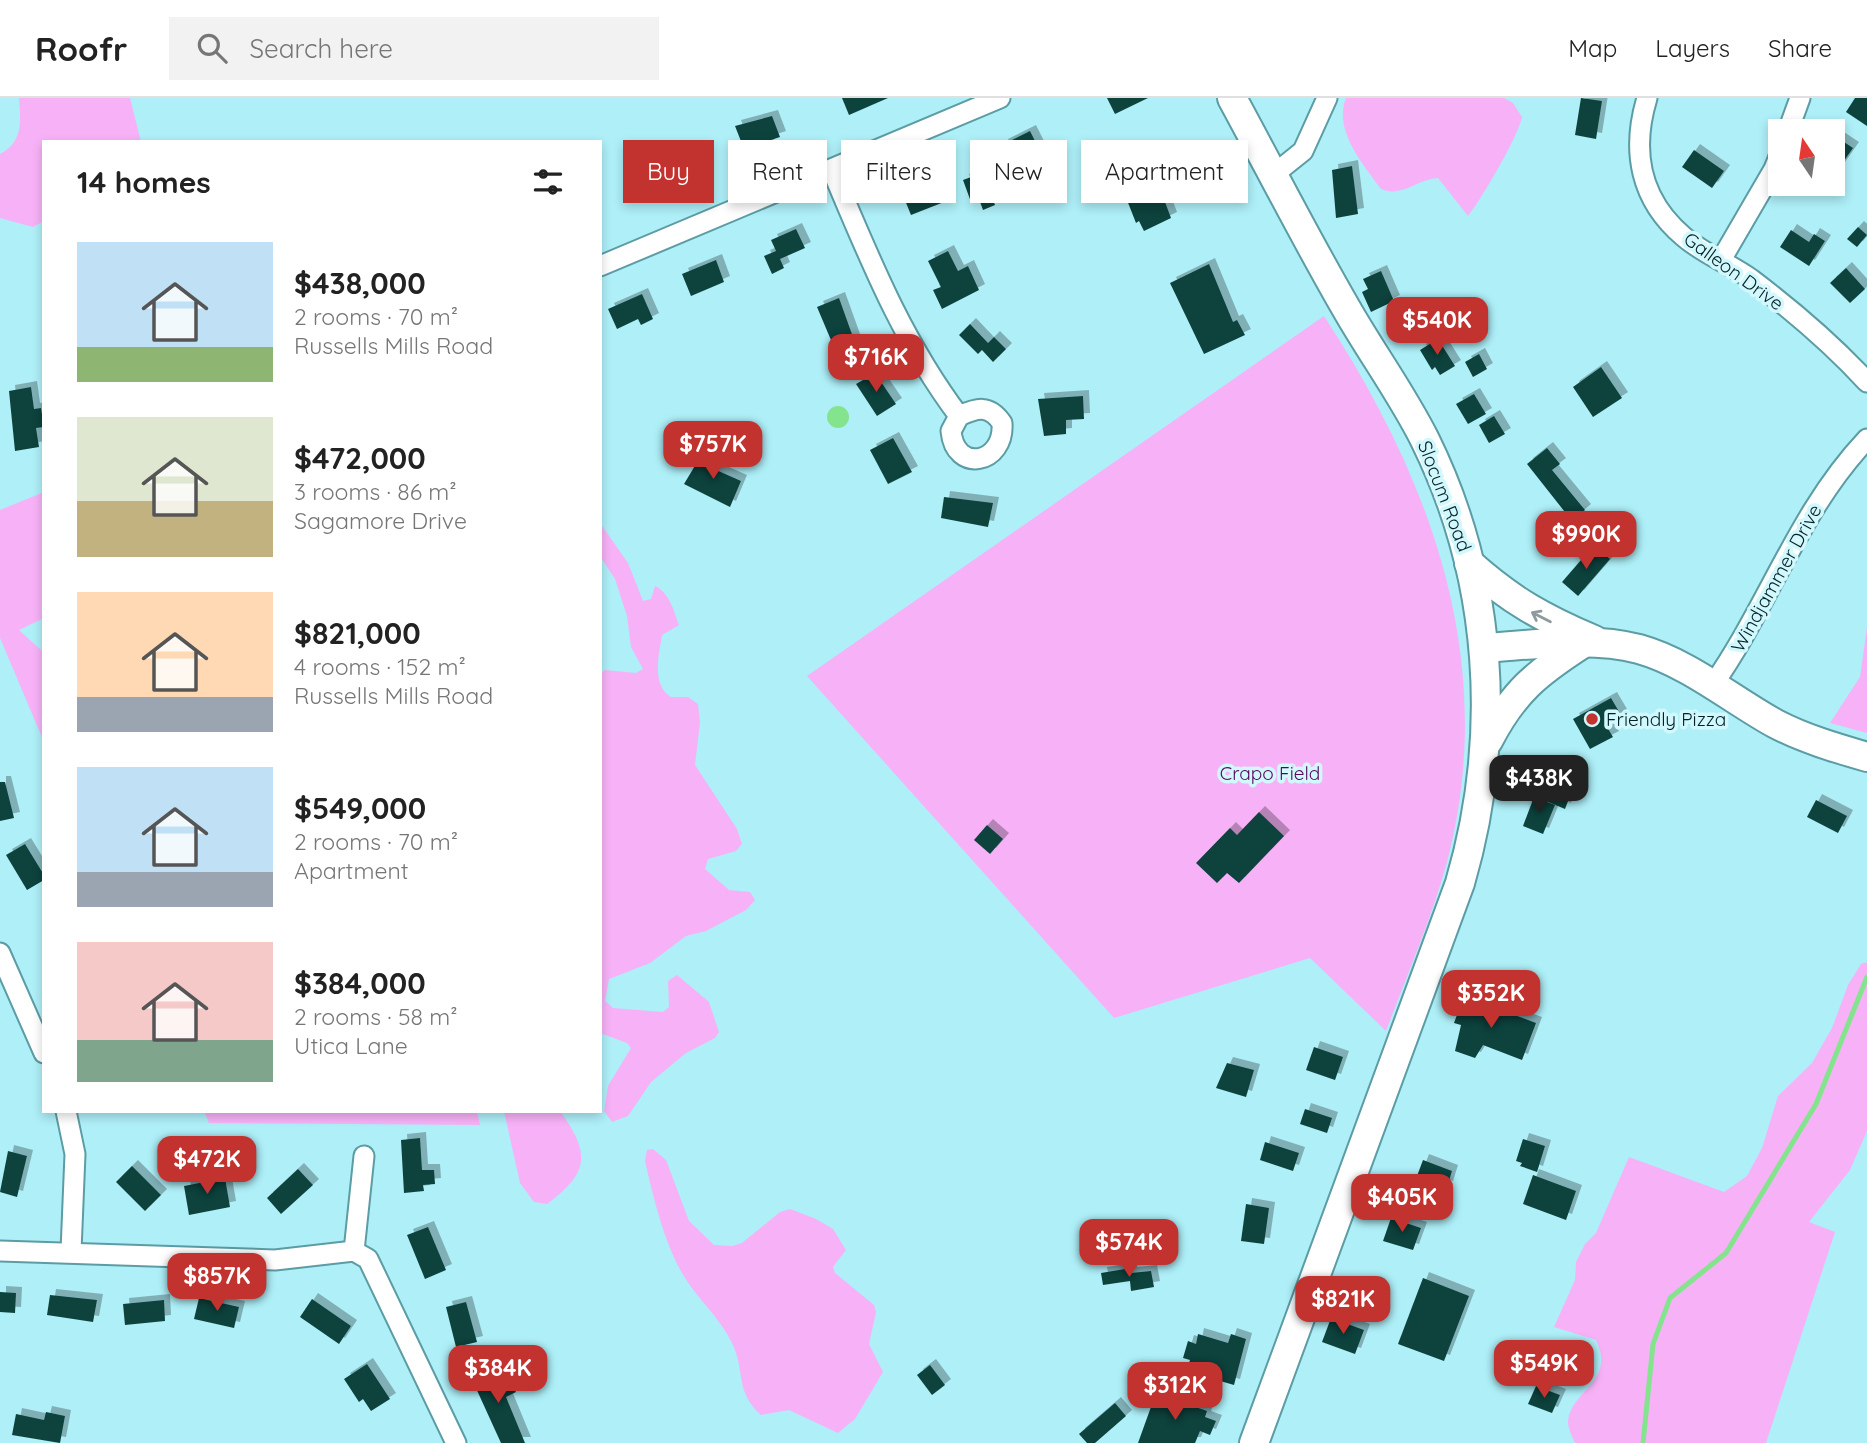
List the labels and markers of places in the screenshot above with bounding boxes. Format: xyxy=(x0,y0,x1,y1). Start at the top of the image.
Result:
pin: $540K xyxy=(1388,298,1486,357)
pin: $716K xyxy=(827,334,925,394)
pin: $757K xyxy=(664,422,762,481)
pin: $990K xyxy=(1537,512,1635,571)
place label: Friendly Pizza xyxy=(1606,707,1726,731)
marker: Friendly Pizza xyxy=(1584,711,1600,727)
pin: $438K xyxy=(1490,756,1588,815)
pin: $352K xyxy=(1442,970,1540,1030)
pin: $472K xyxy=(158,1136,256,1196)
pin: $405K xyxy=(1353,1174,1451,1234)
pin: $574K xyxy=(1080,1220,1178,1279)
pin: $857K xyxy=(168,1254,266,1313)
pin: $821K xyxy=(1294,1276,1392,1336)
pin: $549K xyxy=(1495,1340,1593,1400)
pin: $384K xyxy=(449,1346,547,1405)
pin: $312K xyxy=(1126,1362,1224,1422)

